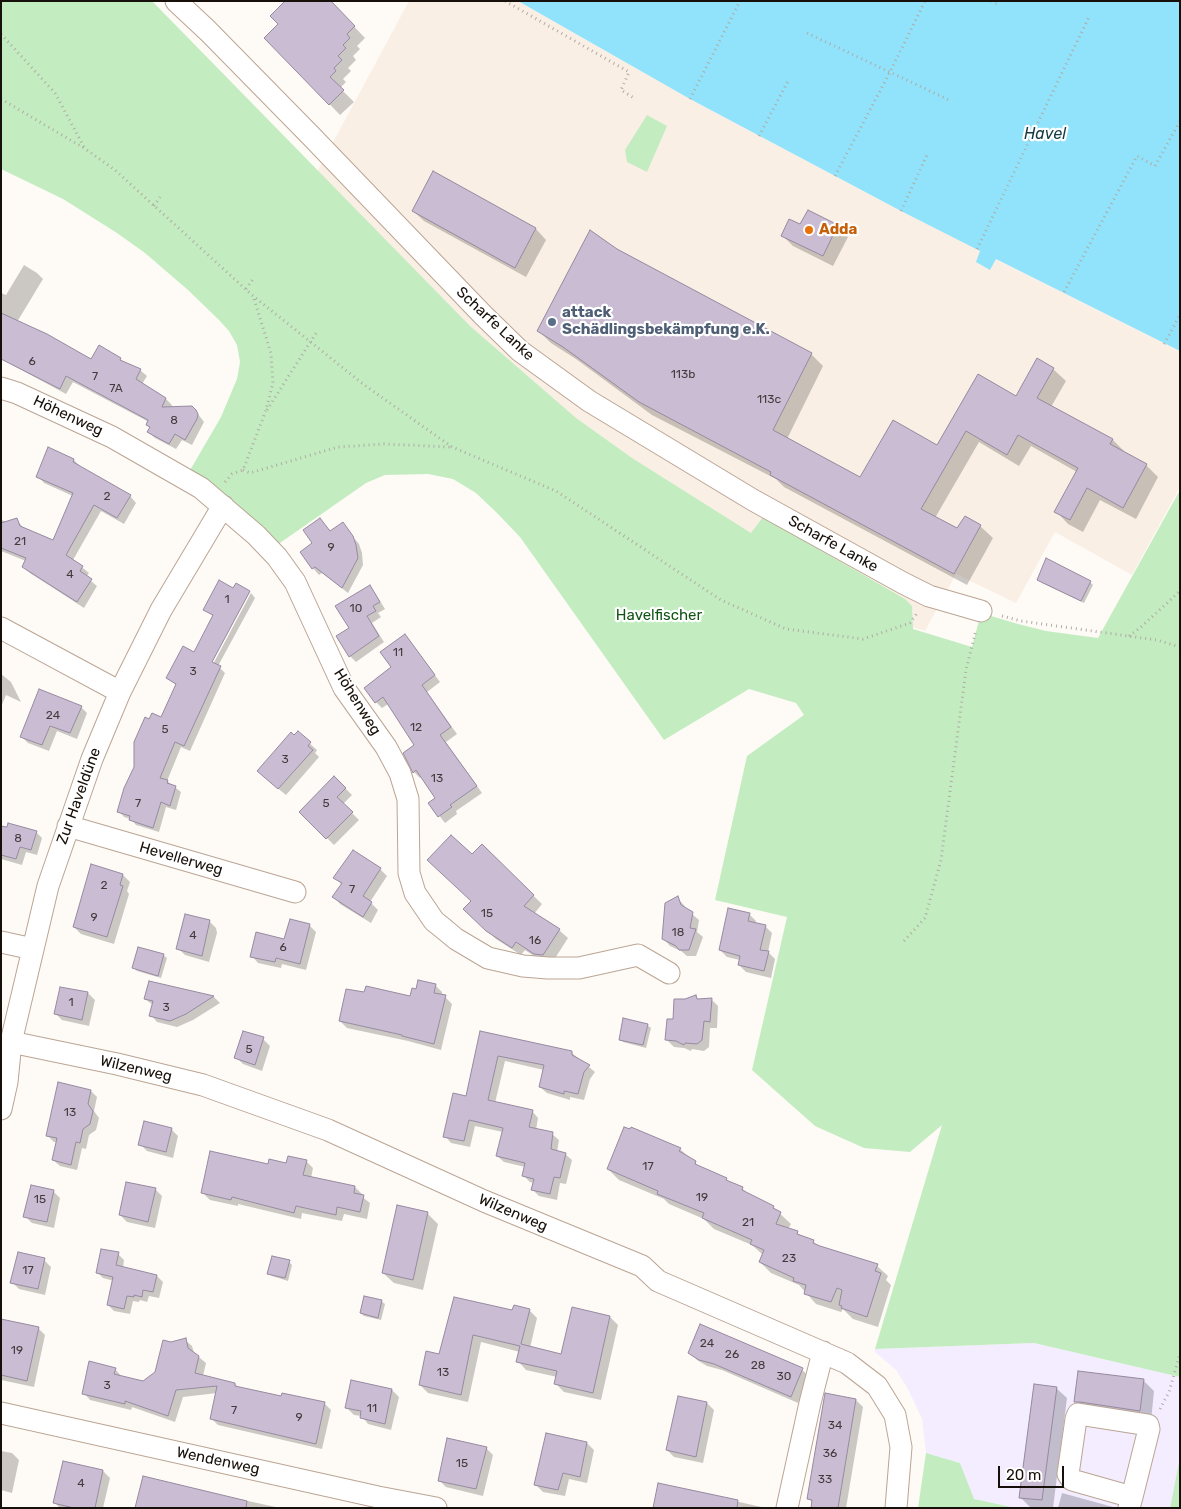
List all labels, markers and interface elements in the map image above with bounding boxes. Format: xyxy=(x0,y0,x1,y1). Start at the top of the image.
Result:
water label: Havel xyxy=(1024,124,1066,144)
place label: Adda xyxy=(819,221,857,239)
marker: Adda xyxy=(803,224,815,236)
street label: Scharfe Lanke xyxy=(452,283,538,365)
place label: attack Schädlingsbekämpfung e.K. xyxy=(562,304,770,339)
marker: attack Schädlingsbekämpfung e.K. xyxy=(546,316,558,328)
house number: 6 xyxy=(28,355,36,369)
house number: 113b xyxy=(671,368,695,382)
house number: 7 xyxy=(92,370,98,384)
house number: 7A xyxy=(109,382,123,396)
street label: Höhenweg xyxy=(30,392,106,440)
house number: 113c xyxy=(757,393,781,407)
house number: 8 xyxy=(170,414,178,428)
house number: 2 xyxy=(103,490,111,504)
street label: Scharfe Lanke xyxy=(785,512,881,576)
house number: 21 xyxy=(14,535,26,549)
house number: 9 xyxy=(327,541,335,555)
house number: 4 xyxy=(66,568,74,582)
house number: 1 xyxy=(224,593,230,607)
house number: 10 xyxy=(350,602,362,616)
park label: Havelfischer xyxy=(616,607,702,625)
house number: 11 xyxy=(393,646,403,660)
house number: 3 xyxy=(189,665,197,679)
street label: Höhenweg xyxy=(329,665,385,739)
house number: 24 xyxy=(46,709,60,723)
house number: 12 xyxy=(410,721,422,735)
house number: 5 xyxy=(161,723,169,737)
street label: Zur Haveldüne xyxy=(53,745,105,847)
house number: 3 xyxy=(281,753,289,767)
house number: 13 xyxy=(431,772,443,786)
house number: 7 xyxy=(135,797,141,811)
house number: 5 xyxy=(322,797,330,811)
house number: 8 xyxy=(14,832,22,846)
street label: Hevellerweg xyxy=(137,839,225,879)
house number: 2 xyxy=(100,879,108,893)
house number: 7 xyxy=(349,883,355,897)
house number: 15 xyxy=(481,907,493,921)
house number: 9 xyxy=(90,911,98,925)
house number: 18 xyxy=(672,926,684,940)
house number: 4 xyxy=(189,929,197,943)
house number: 16 xyxy=(529,934,541,948)
house number: 6 xyxy=(279,941,287,955)
house number: 1 xyxy=(68,996,74,1010)
house number: 3 xyxy=(162,1001,170,1015)
house number: 5 xyxy=(245,1043,253,1057)
street label: Wilzenweg xyxy=(98,1052,174,1086)
house number: 13 xyxy=(64,1106,76,1120)
house number: 17 xyxy=(642,1160,654,1174)
street label: Wilzenweg xyxy=(476,1190,550,1236)
house number: 19 xyxy=(696,1191,708,1205)
house number: 15 xyxy=(34,1193,46,1207)
house number: 21 xyxy=(742,1216,754,1230)
house number: 23 xyxy=(782,1252,796,1266)
house number: 17 xyxy=(22,1264,34,1278)
house number: 24 xyxy=(700,1337,714,1351)
house number: 19 xyxy=(11,1344,23,1358)
house number: 26 xyxy=(725,1348,739,1362)
house number: 28 xyxy=(751,1359,765,1373)
house number: 13 xyxy=(437,1366,449,1380)
house number: 30 xyxy=(777,1370,791,1384)
house number: 3 xyxy=(103,1379,111,1393)
house number: 11 xyxy=(367,1402,377,1416)
house number: 7 xyxy=(231,1404,237,1418)
house number: 9 xyxy=(295,1411,303,1425)
house number: 34 xyxy=(828,1419,842,1433)
street label: Wendenweg xyxy=(175,1443,261,1479)
house number: 36 xyxy=(823,1447,837,1461)
scale bar xyxy=(1001,1456,1067,1488)
house number: 15 xyxy=(456,1457,468,1471)
text: 20 m xyxy=(1006,1466,1041,1484)
house number: 33 xyxy=(818,1473,832,1487)
house number: 4 xyxy=(77,1477,85,1491)

